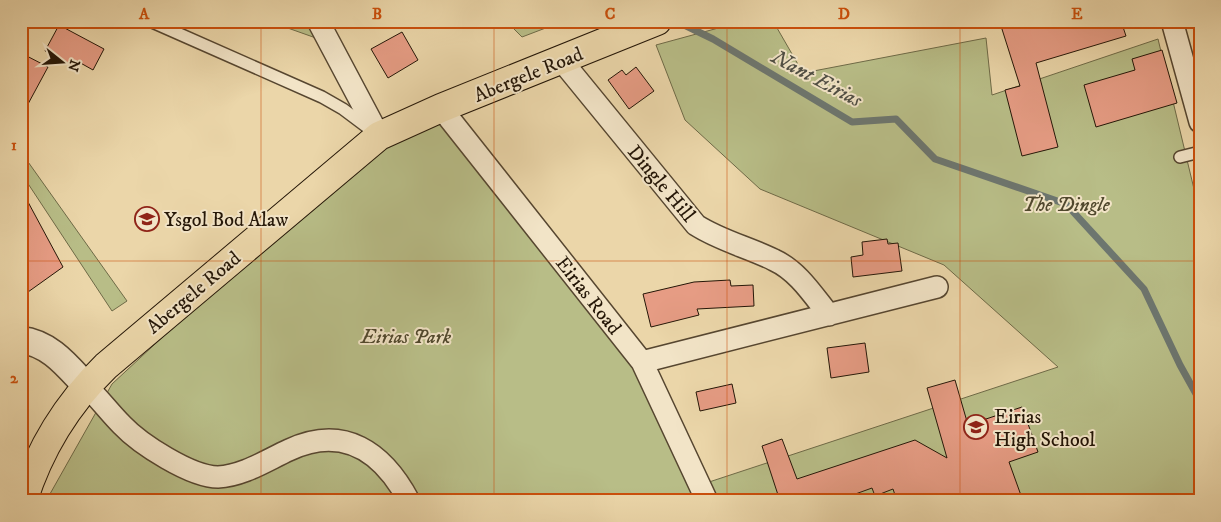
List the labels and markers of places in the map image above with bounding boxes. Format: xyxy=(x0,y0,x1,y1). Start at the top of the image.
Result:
school or university icon: Ysgol Bod Alaw xyxy=(134,206,160,232)
place label: Ysgol Bod Alaw xyxy=(164,208,289,233)
place label: Eirias High School xyxy=(994,405,1095,453)
school or university icon: Eirias High School xyxy=(963,414,989,440)

